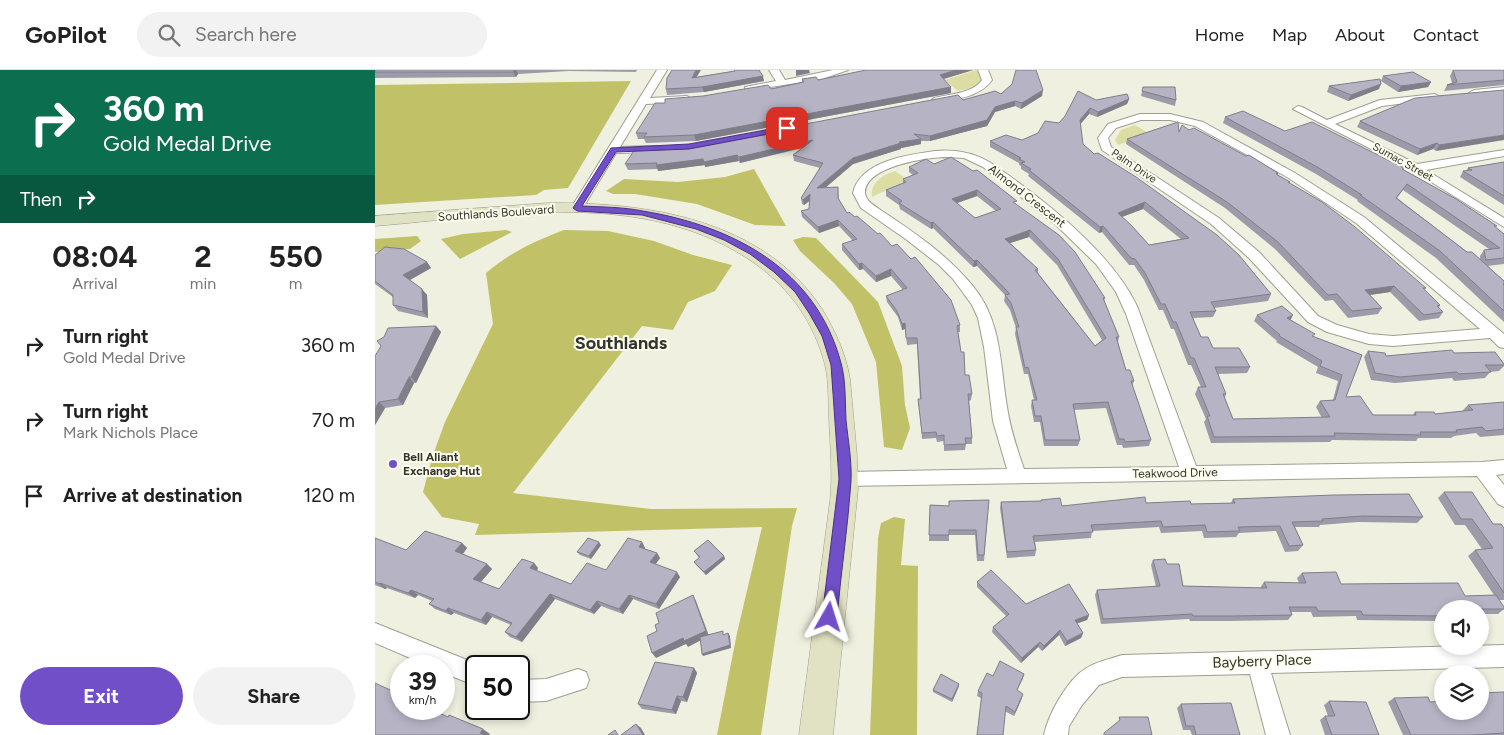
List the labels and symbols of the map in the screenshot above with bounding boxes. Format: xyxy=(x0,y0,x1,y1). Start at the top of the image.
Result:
pin xyxy=(766,107,808,149)
street label: Sumac Street xyxy=(1370,140,1436,184)
street label: Palm Drive xyxy=(1109,146,1159,186)
street label: Almond Crescent xyxy=(986,162,1069,231)
street label: Southlands Boulevard xyxy=(437,202,555,224)
district label: Southlands xyxy=(575,332,668,354)
place label: Bell Aliant Exchange Hut xyxy=(403,450,480,478)
marker: Bell Aliant Exchange Hut xyxy=(387,458,399,470)
street label: Teakwood Drive xyxy=(1132,465,1218,481)
position arrow xyxy=(802,590,854,642)
street label: Bayberry Place xyxy=(1212,650,1312,672)
speed limit sign: 50 xyxy=(465,655,530,720)

